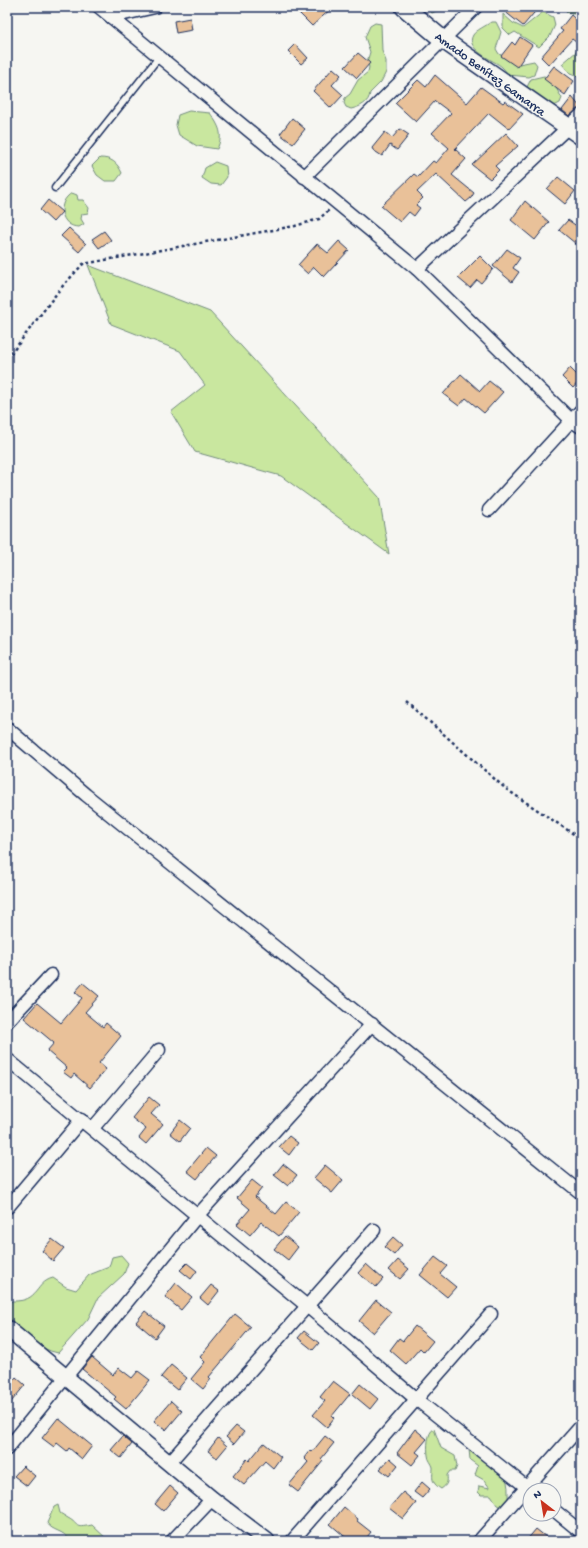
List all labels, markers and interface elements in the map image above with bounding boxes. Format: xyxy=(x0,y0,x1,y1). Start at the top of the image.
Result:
street label: Amado Benítez Gamarra xyxy=(431,30,548,121)
north arrow xyxy=(522,1482,562,1522)
text: N xyxy=(532,1488,544,1502)

